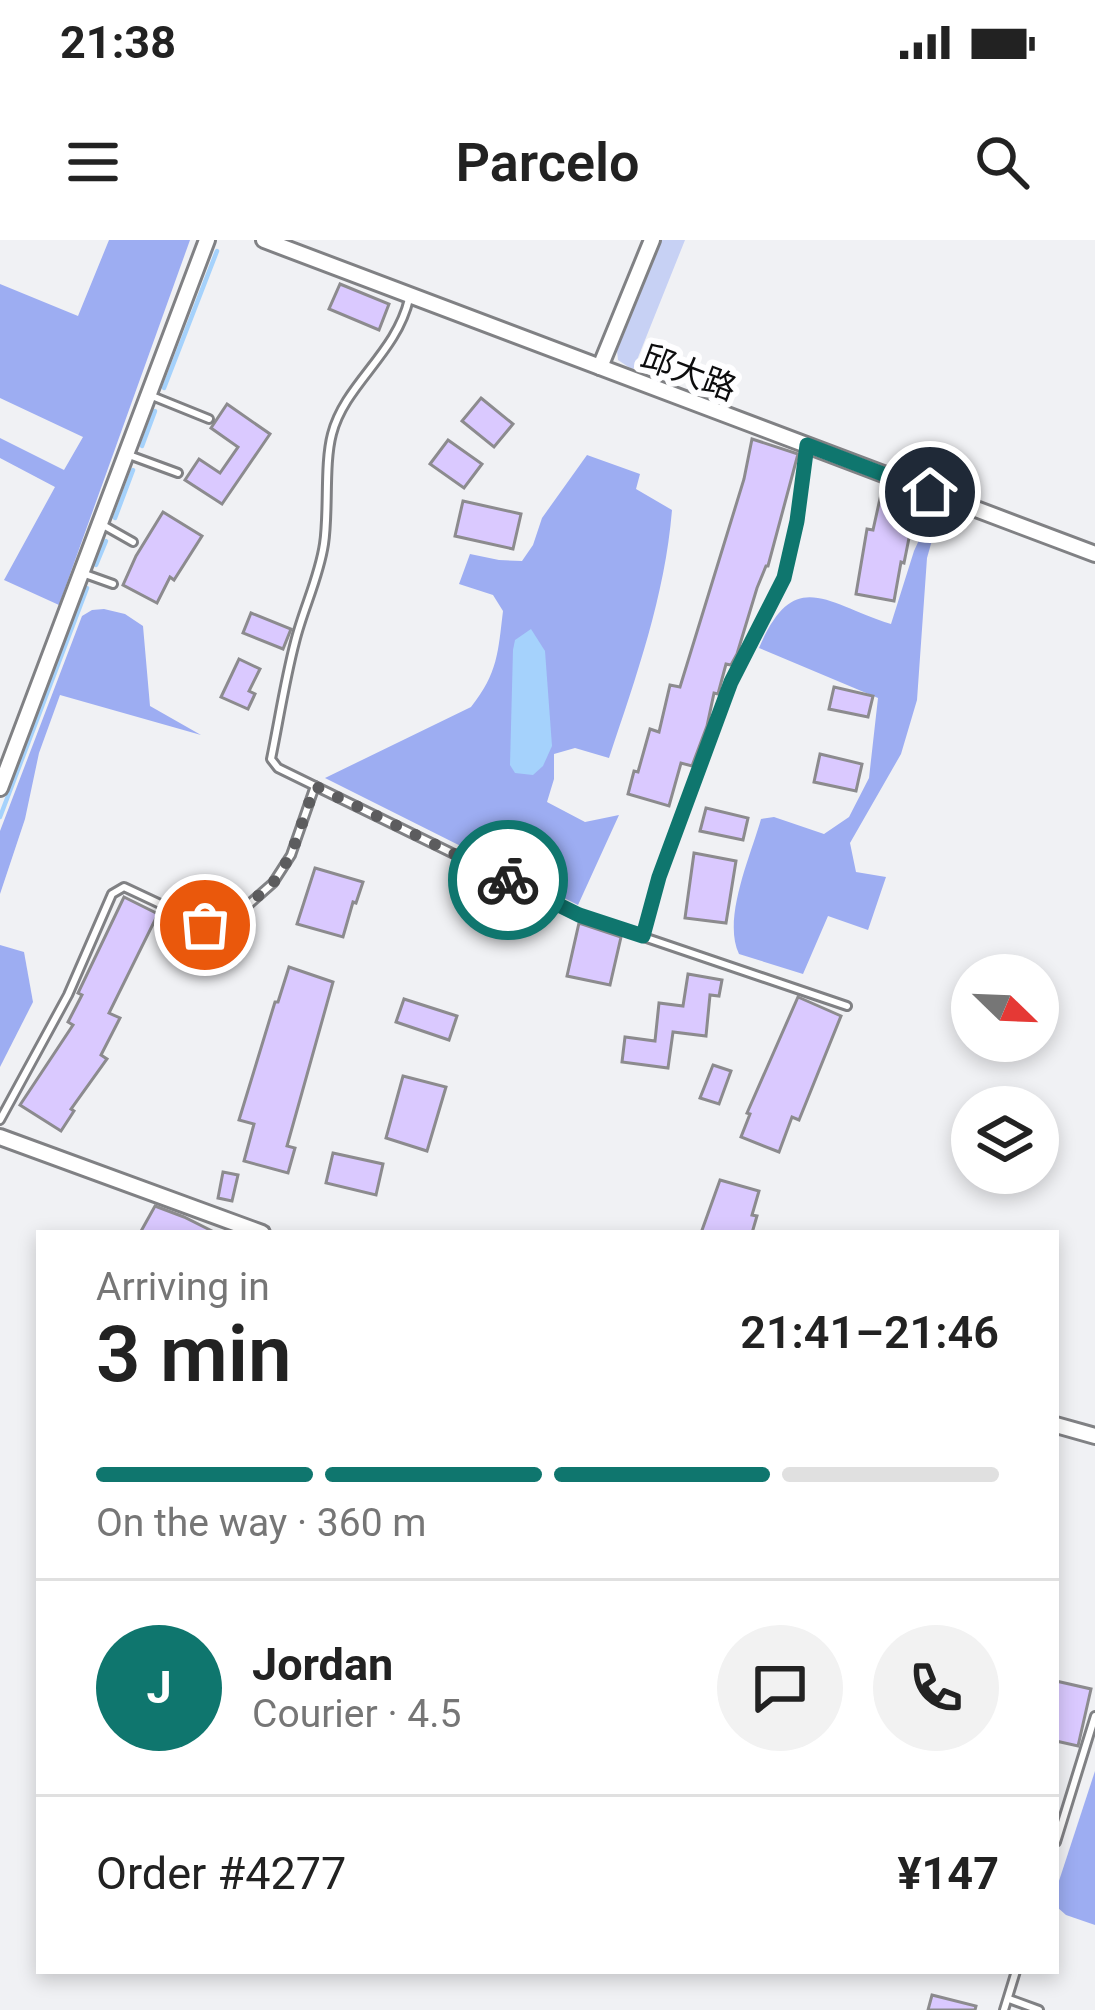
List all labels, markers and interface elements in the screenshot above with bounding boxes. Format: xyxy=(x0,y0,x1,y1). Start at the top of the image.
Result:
text: 21:38 xyxy=(60,16,176,69)
icon: menu xyxy=(60,129,126,195)
icon: search xyxy=(969,129,1035,195)
text: Parcelo xyxy=(455,131,640,194)
street label: 邱大路 xyxy=(636,337,742,408)
pin xyxy=(879,441,981,543)
icon: home xyxy=(897,459,963,525)
courier xyxy=(448,820,568,940)
icon: bike xyxy=(475,847,541,913)
pin xyxy=(154,874,256,976)
icon: bag xyxy=(172,892,238,958)
north arrow xyxy=(951,954,1059,1062)
map controls xyxy=(951,954,1059,1194)
button: layers xyxy=(951,1086,1059,1194)
text: Arriving in xyxy=(96,1264,270,1310)
text: 21:41–21:46 xyxy=(740,1306,999,1359)
text: 3 min xyxy=(96,1309,292,1400)
text: On the way · 360 m xyxy=(96,1500,427,1546)
button: chat xyxy=(717,1625,843,1751)
button: phone xyxy=(873,1625,999,1751)
text: Jordan xyxy=(252,1638,393,1691)
text: J xyxy=(146,1661,172,1714)
text: Courier · 4.5 xyxy=(252,1691,461,1737)
text: Order #4277 xyxy=(96,1847,346,1900)
text: ¥147 xyxy=(897,1847,999,1900)

